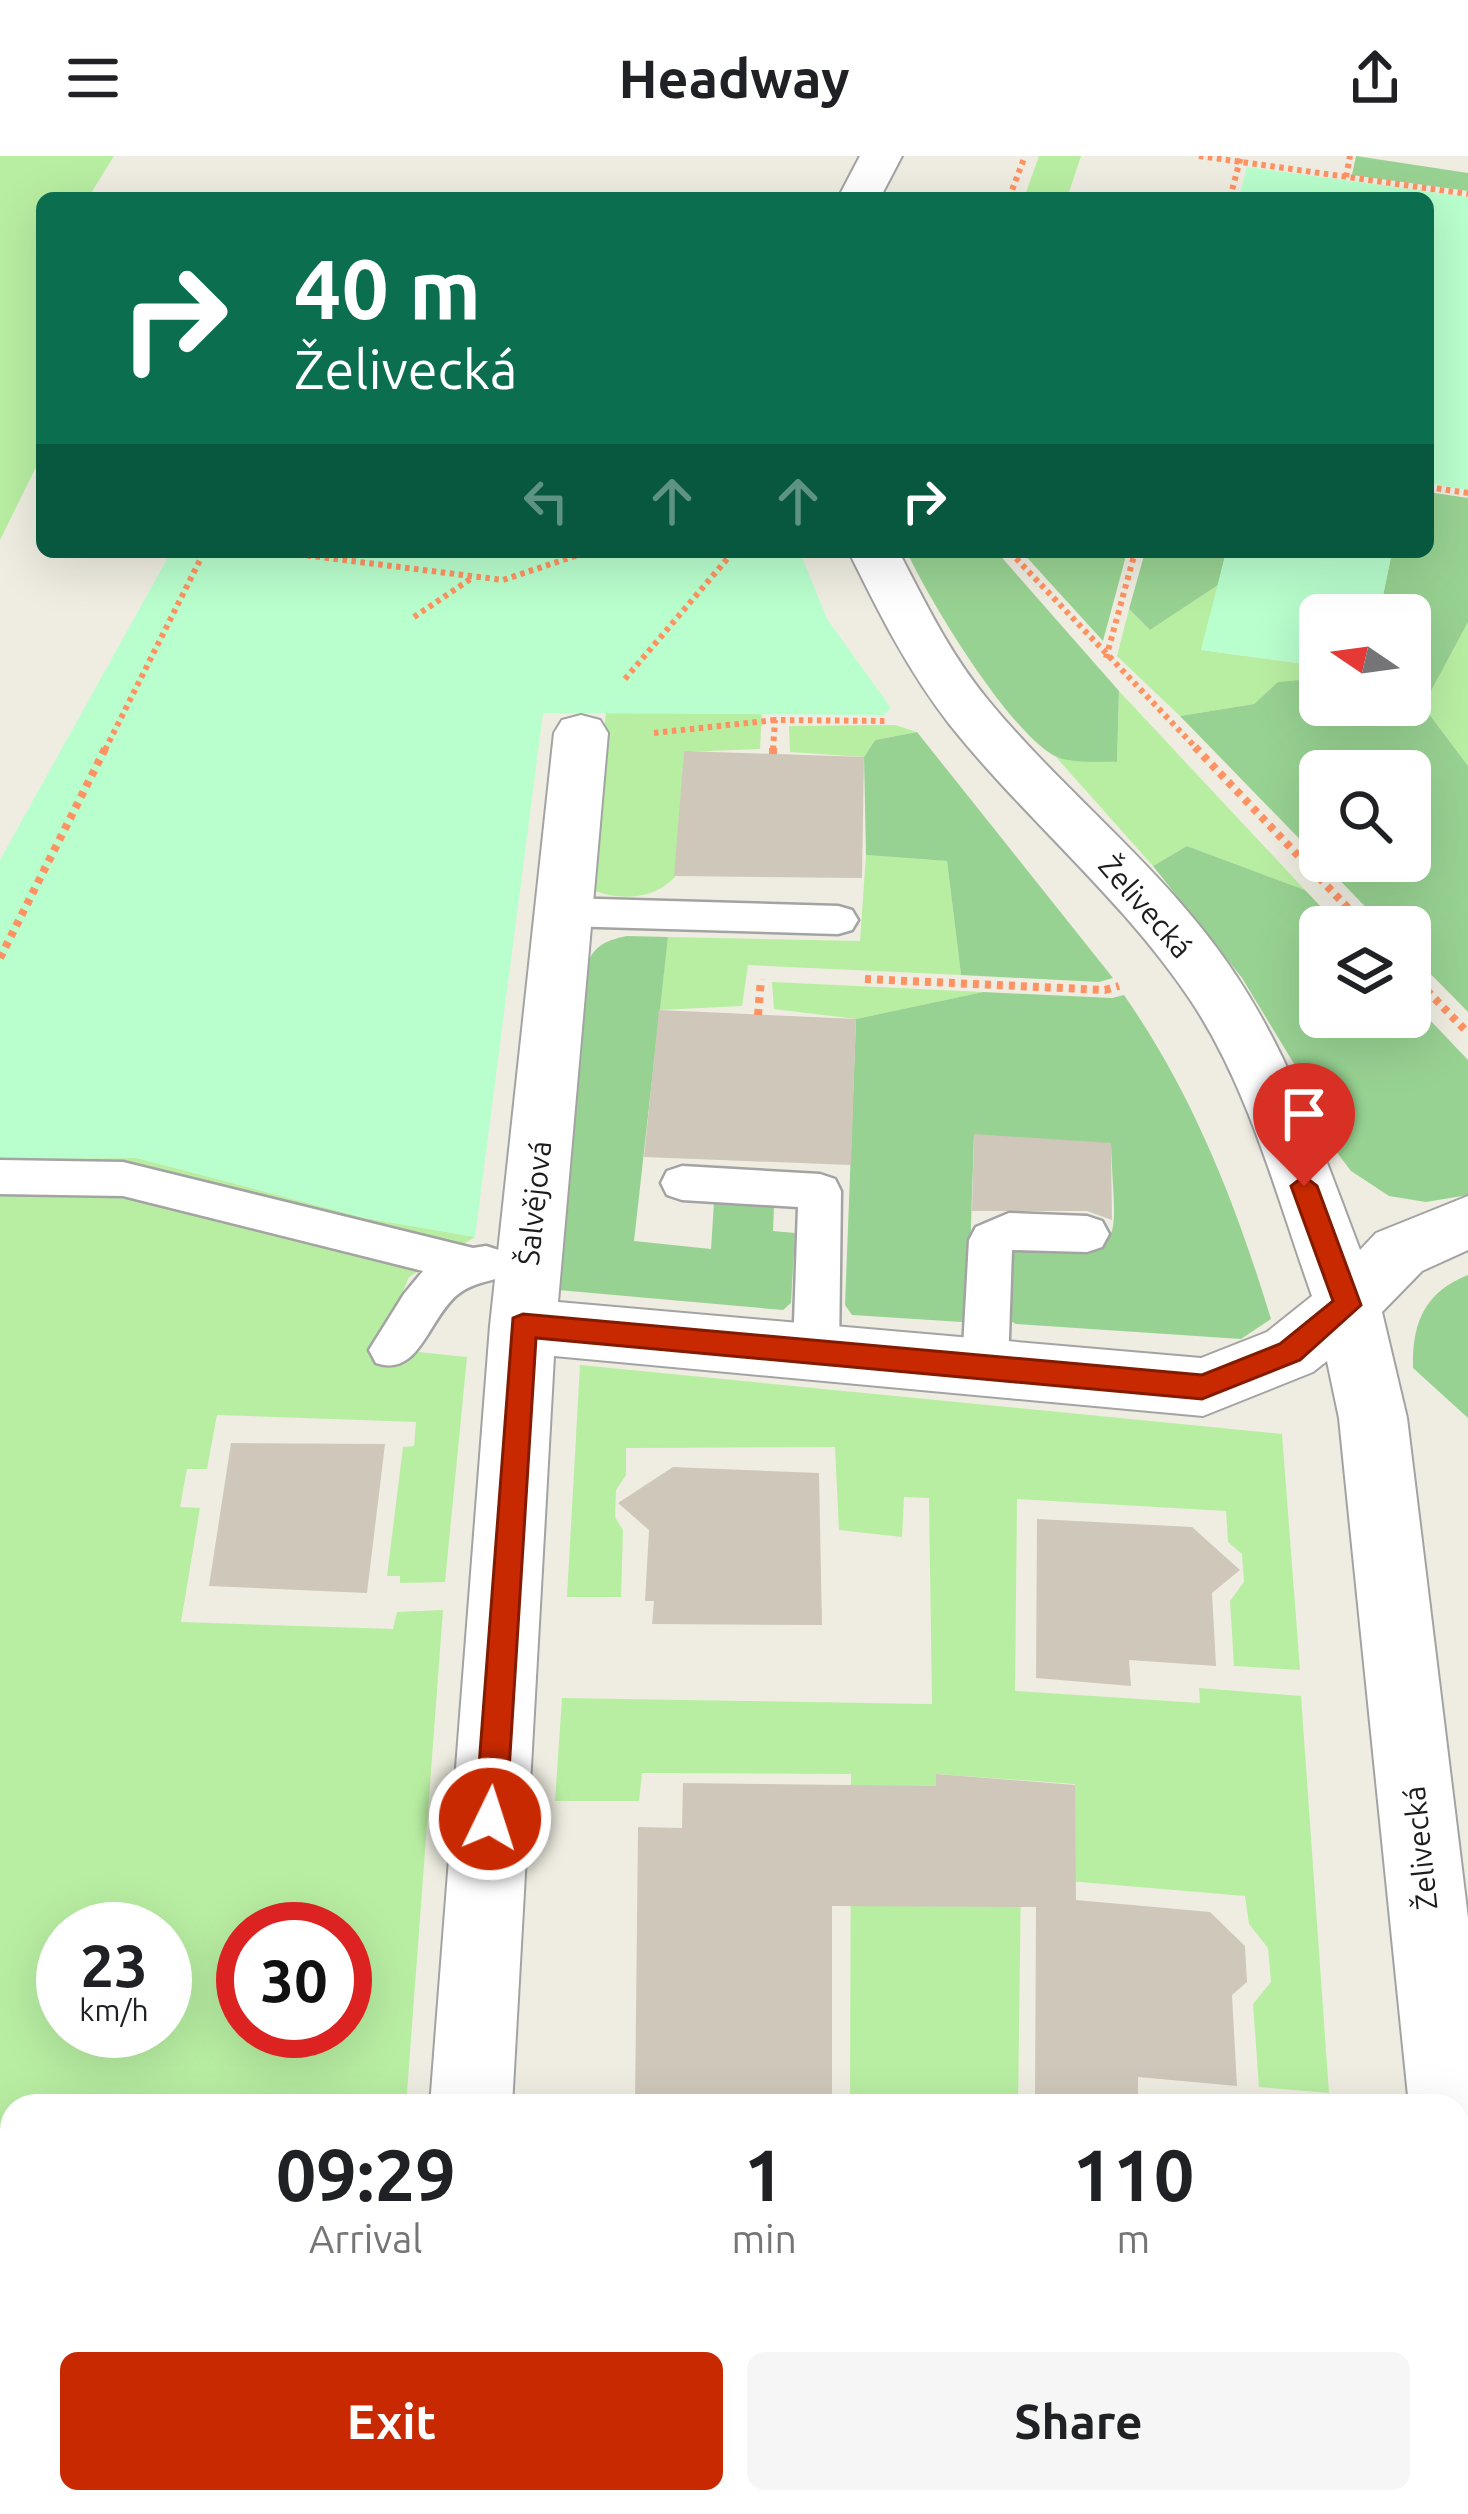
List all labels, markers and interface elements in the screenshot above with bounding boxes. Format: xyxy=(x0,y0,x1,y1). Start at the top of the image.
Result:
icon: menu xyxy=(60,45,126,111)
icon: share xyxy=(1342,45,1408,111)
text: Headway xyxy=(618,48,850,108)
icon: right xyxy=(96,240,252,396)
text: 40 m xyxy=(294,241,481,335)
text: Želivecká xyxy=(294,339,518,399)
icon: left xyxy=(513,468,579,534)
icon: ahead xyxy=(639,468,705,534)
icon: ahead xyxy=(765,468,831,534)
icon: right xyxy=(891,468,957,534)
north arrow xyxy=(1299,594,1431,726)
map controls xyxy=(1299,594,1431,1038)
button: search xyxy=(1299,750,1431,882)
street label: Želivecká xyxy=(1092,848,1199,964)
button: layers xyxy=(1299,906,1431,1038)
pin xyxy=(1253,1063,1355,1186)
icon: arrive xyxy=(1271,1081,1337,1147)
street label: Šalvějová xyxy=(511,1139,557,1267)
position arrow xyxy=(427,1756,553,1882)
street label: Želivecká xyxy=(1397,1785,1443,1912)
speed limit sign: 30 xyxy=(216,1902,372,2058)
text: 23 xyxy=(80,1931,148,1998)
text: km/h xyxy=(79,1993,149,2027)
text: 09:29 xyxy=(276,2134,456,2215)
text: 1 xyxy=(744,2134,784,2215)
text: 110 xyxy=(1072,2134,1194,2215)
text: Arrival xyxy=(309,2217,423,2260)
text: min xyxy=(731,2217,797,2260)
text: m xyxy=(1117,2217,1150,2260)
button: Exit xyxy=(60,2352,723,2490)
button: Share xyxy=(747,2352,1410,2490)

